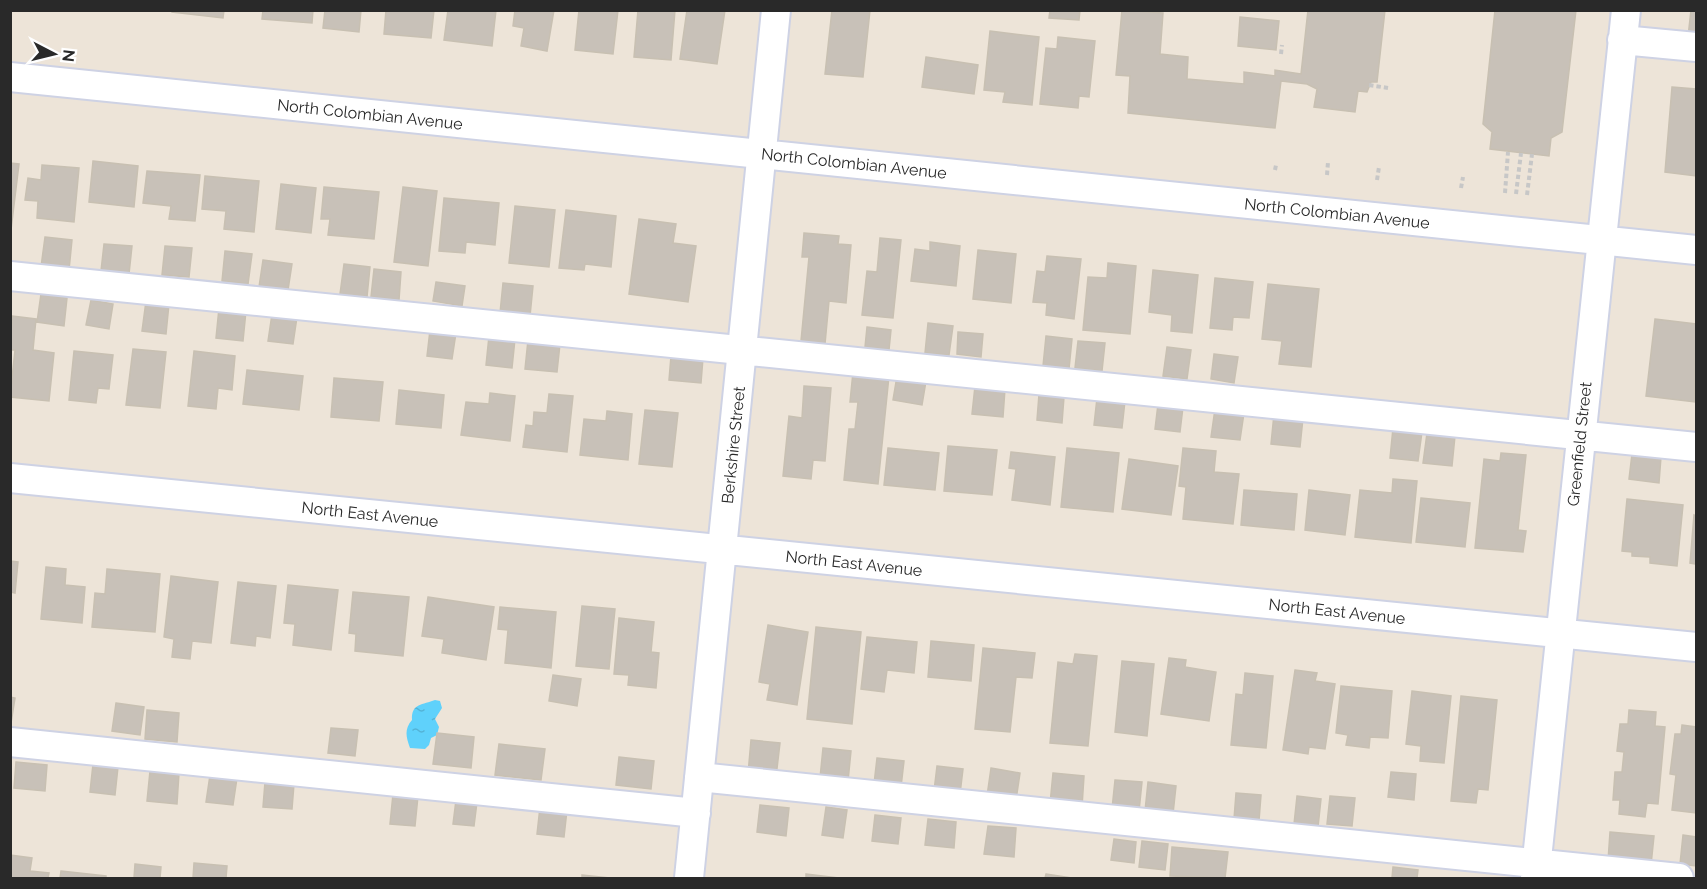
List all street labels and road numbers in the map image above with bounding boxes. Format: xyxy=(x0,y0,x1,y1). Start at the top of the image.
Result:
street label: North Colombian Avenue xyxy=(276,95,464,134)
street label: North Colombian Avenue xyxy=(760,144,948,183)
street label: North Colombian Avenue xyxy=(1243,194,1431,233)
street label: Greenfield Street xyxy=(1564,380,1596,507)
street label: Berkshire Street xyxy=(718,385,749,505)
street label: North East Avenue xyxy=(301,498,439,531)
street label: North East Avenue xyxy=(785,547,923,580)
street label: North East Avenue xyxy=(1268,595,1406,628)

